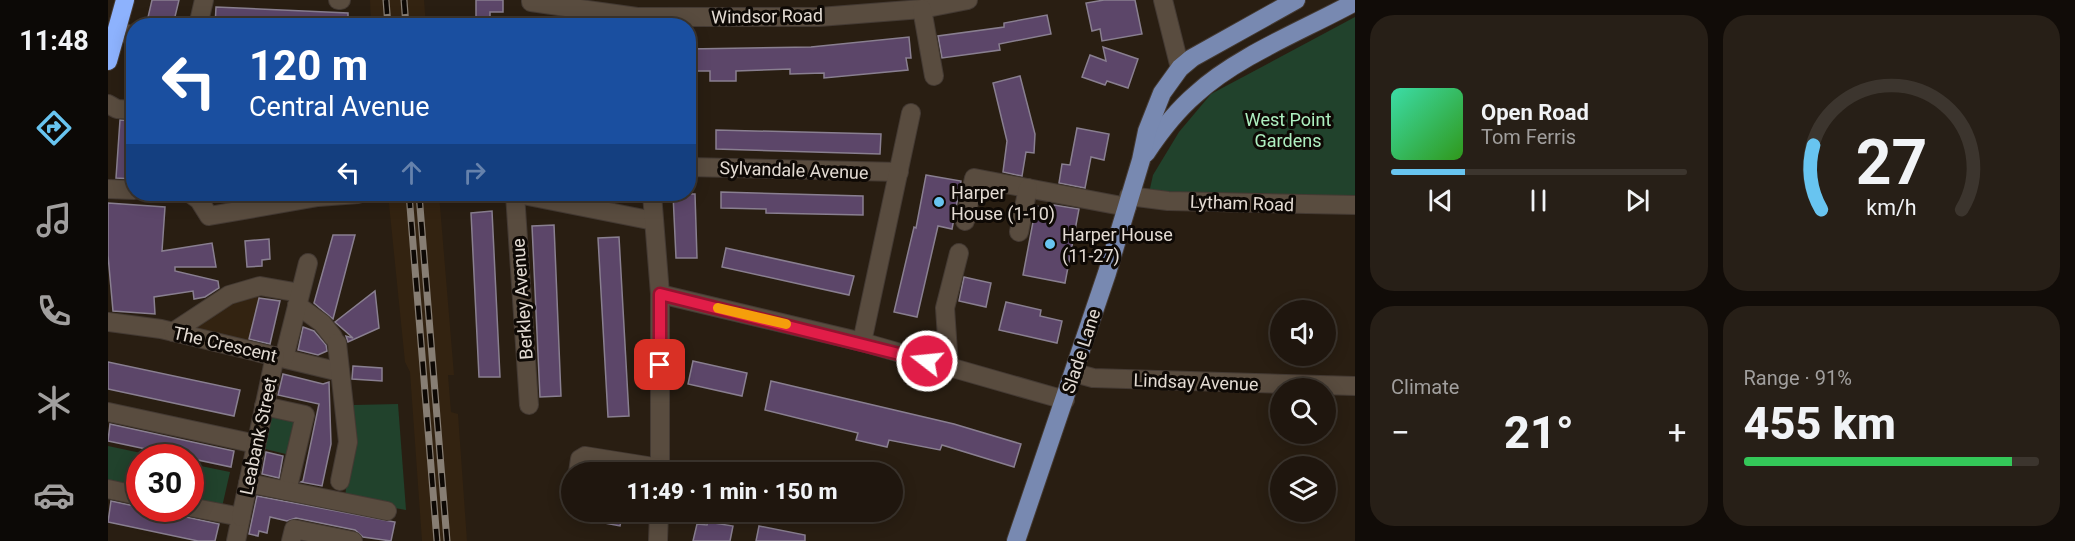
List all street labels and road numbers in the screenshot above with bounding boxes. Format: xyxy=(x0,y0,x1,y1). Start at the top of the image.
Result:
street label: Windsor Road xyxy=(711,5,823,27)
street label: Sylvandale Avenue xyxy=(719,157,869,183)
street label: Lytham Road xyxy=(1190,191,1294,215)
street label: Berkley Avenue xyxy=(507,238,537,360)
street label: Slade Lane xyxy=(1057,306,1105,396)
street label: The Crescent xyxy=(171,322,279,366)
street label: Lindsay Avenue xyxy=(1133,369,1259,395)
street label: Leabank Street xyxy=(235,375,281,497)

